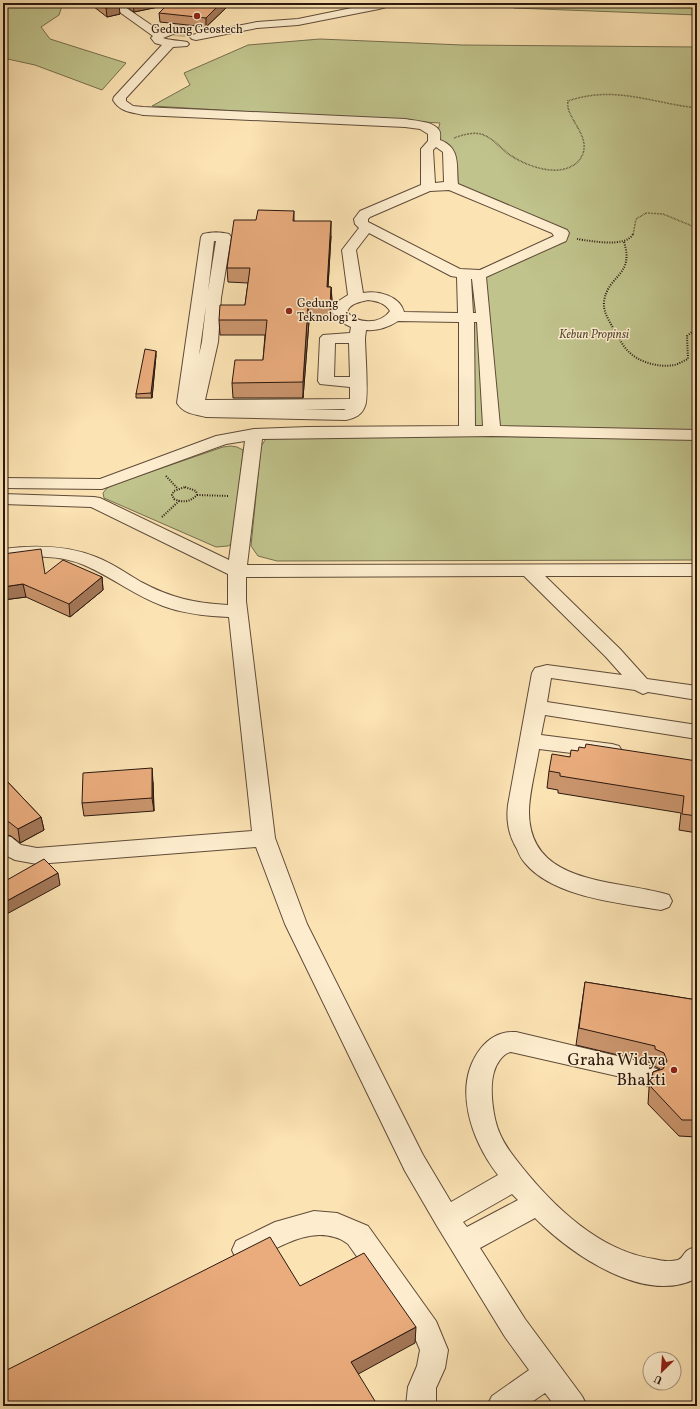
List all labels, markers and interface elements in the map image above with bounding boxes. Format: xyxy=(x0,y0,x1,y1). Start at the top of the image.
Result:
marker: Gedung Geostech xyxy=(192,11,202,21)
place label: Gedung Geostech xyxy=(151,22,243,38)
place label: Gedung Teknologi 2 xyxy=(297,296,357,326)
marker: Gedung Teknologi 2 xyxy=(284,306,294,316)
park label: Kebun Propinsi xyxy=(559,327,630,343)
place label: Graha Widya Bhakti xyxy=(568,1049,666,1092)
marker: Graha Widya Bhakti xyxy=(669,1065,679,1075)
north arrow xyxy=(642,1351,682,1391)
text: U xyxy=(651,1370,665,1387)

